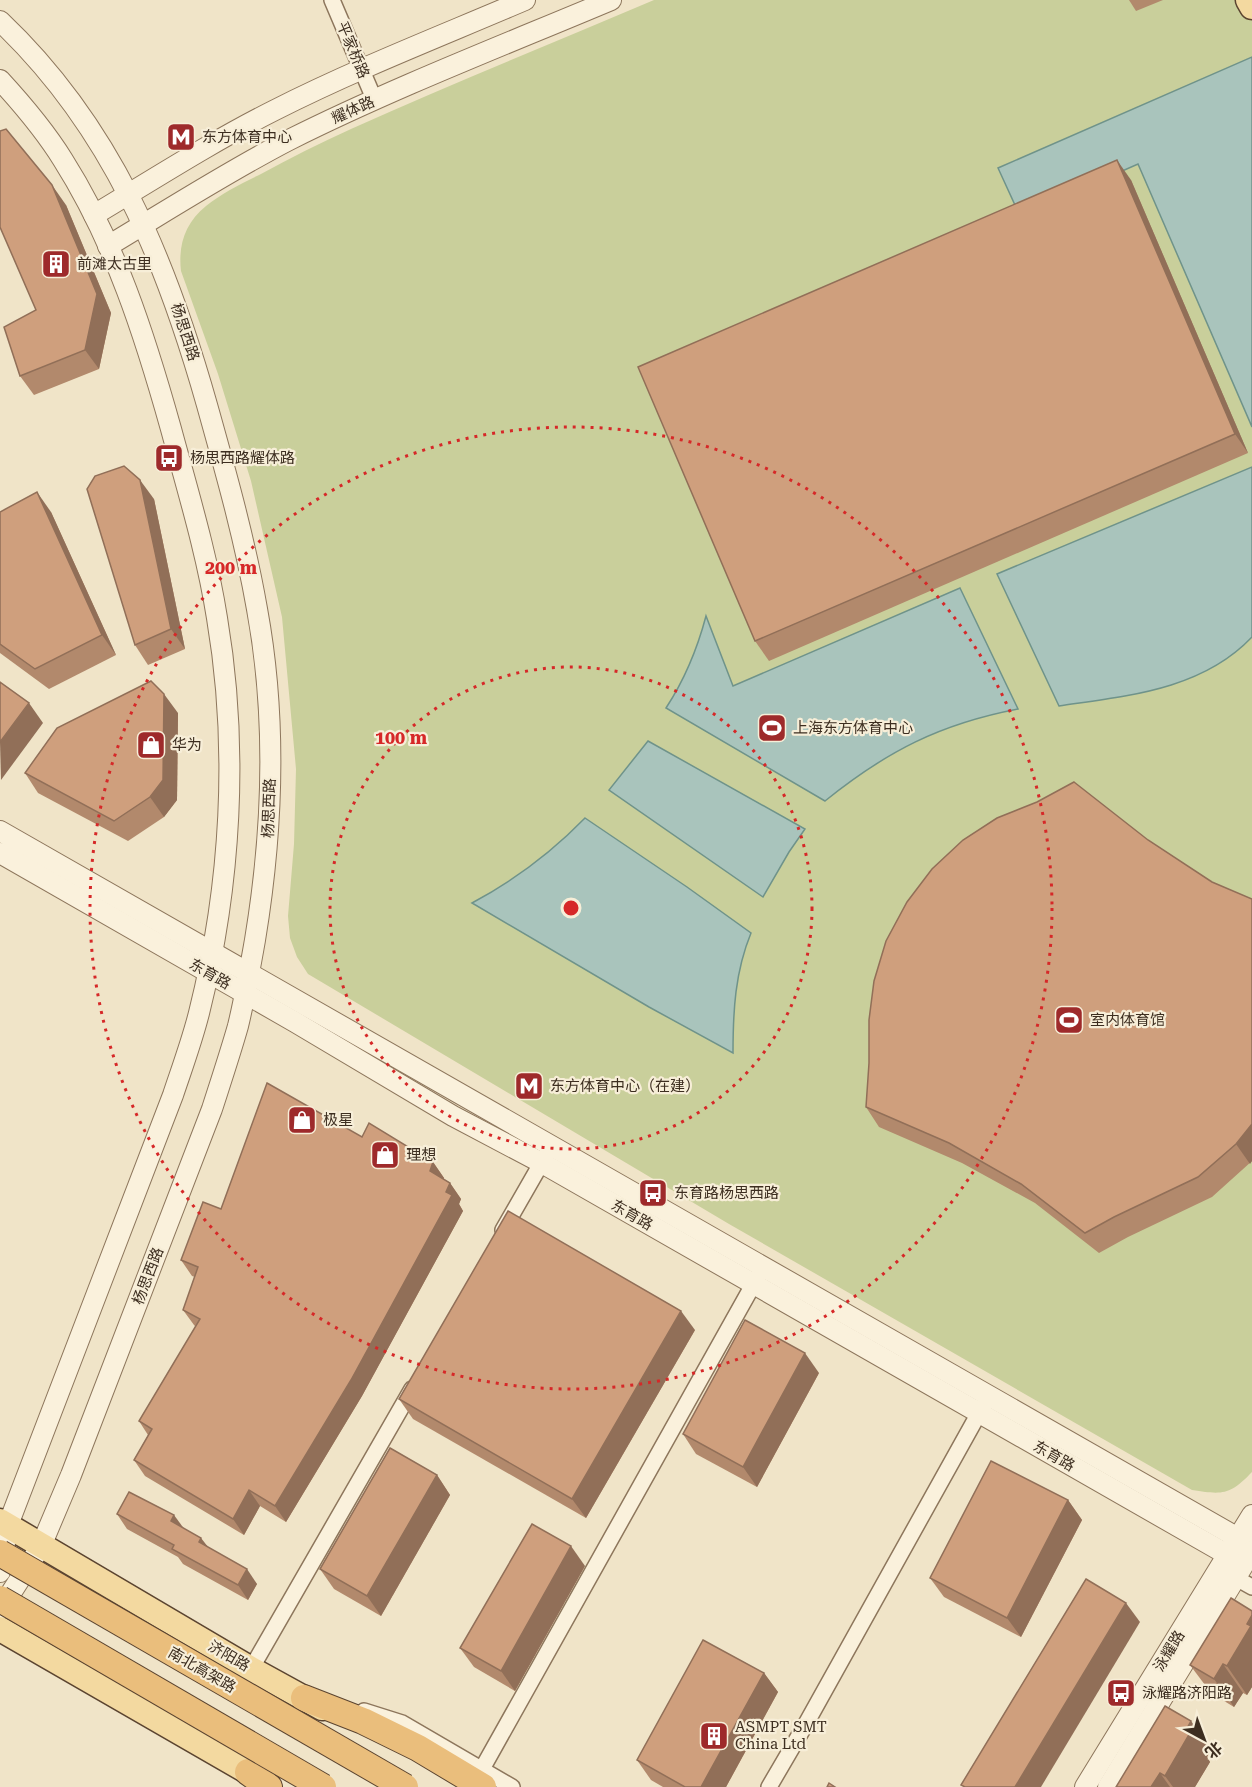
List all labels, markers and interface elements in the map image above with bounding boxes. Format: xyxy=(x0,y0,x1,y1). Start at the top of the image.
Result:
street label: 平家桥路 xyxy=(333,19,373,81)
street label: 耀体路 xyxy=(329,93,377,127)
metro station icon: 东方体育中心 xyxy=(165,121,197,153)
place label: 东方体育中心 xyxy=(202,128,292,146)
building icon: 前滩太古里 xyxy=(40,248,72,280)
place label: 前滩太古里 xyxy=(77,255,152,273)
street label: 杨思西路 xyxy=(167,301,203,363)
bus stop icon: 杨思西路耀体路 xyxy=(153,442,185,474)
place label: 杨思西路耀体路 xyxy=(190,449,295,467)
text: 200 m xyxy=(205,557,258,578)
sports icon: 上海东方体育中心 xyxy=(756,712,788,744)
place label: 上海东方体育中心 xyxy=(793,719,913,737)
text: 100 m xyxy=(375,727,428,748)
shop icon: 华为 xyxy=(135,729,167,761)
place label: 华为 xyxy=(172,736,202,754)
street label: 杨思西路 xyxy=(259,778,279,838)
centre of rings xyxy=(561,898,581,918)
street label: 东育路 xyxy=(186,955,234,993)
sports icon: 室内体育馆 xyxy=(1053,1004,1085,1036)
place label: 室内体育馆 xyxy=(1090,1011,1165,1029)
metro station icon: 东方体育中心（在建） xyxy=(513,1070,545,1102)
place label: 东方体育中心（在建） xyxy=(550,1077,700,1095)
shop icon: 极星 xyxy=(286,1104,318,1136)
place label: 极星 xyxy=(323,1111,353,1129)
shop icon: 理想 xyxy=(369,1139,401,1171)
place label: 理想 xyxy=(406,1146,436,1164)
bus stop icon: 东育路杨思西路 xyxy=(637,1177,669,1209)
place label: 东育路杨思西路 xyxy=(674,1184,779,1202)
street label: 东育路 xyxy=(608,1196,656,1234)
street label: 杨思西路 xyxy=(129,1245,167,1307)
street label: 东育路 xyxy=(1030,1437,1078,1475)
street label: 泳耀路 xyxy=(1150,1627,1188,1675)
street label: 济阳路 xyxy=(205,1637,253,1675)
street label: 南北高架路 xyxy=(165,1643,239,1697)
bus stop icon: 泳耀路济阳路 xyxy=(1105,1677,1137,1709)
place label: 泳耀路济阳路 xyxy=(1142,1684,1232,1702)
north arrow xyxy=(1174,1709,1234,1769)
place label: ASMPT SMT China Ltd xyxy=(735,1718,827,1753)
building icon: ASMPT SMT China Ltd xyxy=(698,1720,730,1752)
text: 北 xyxy=(1201,1738,1226,1762)

